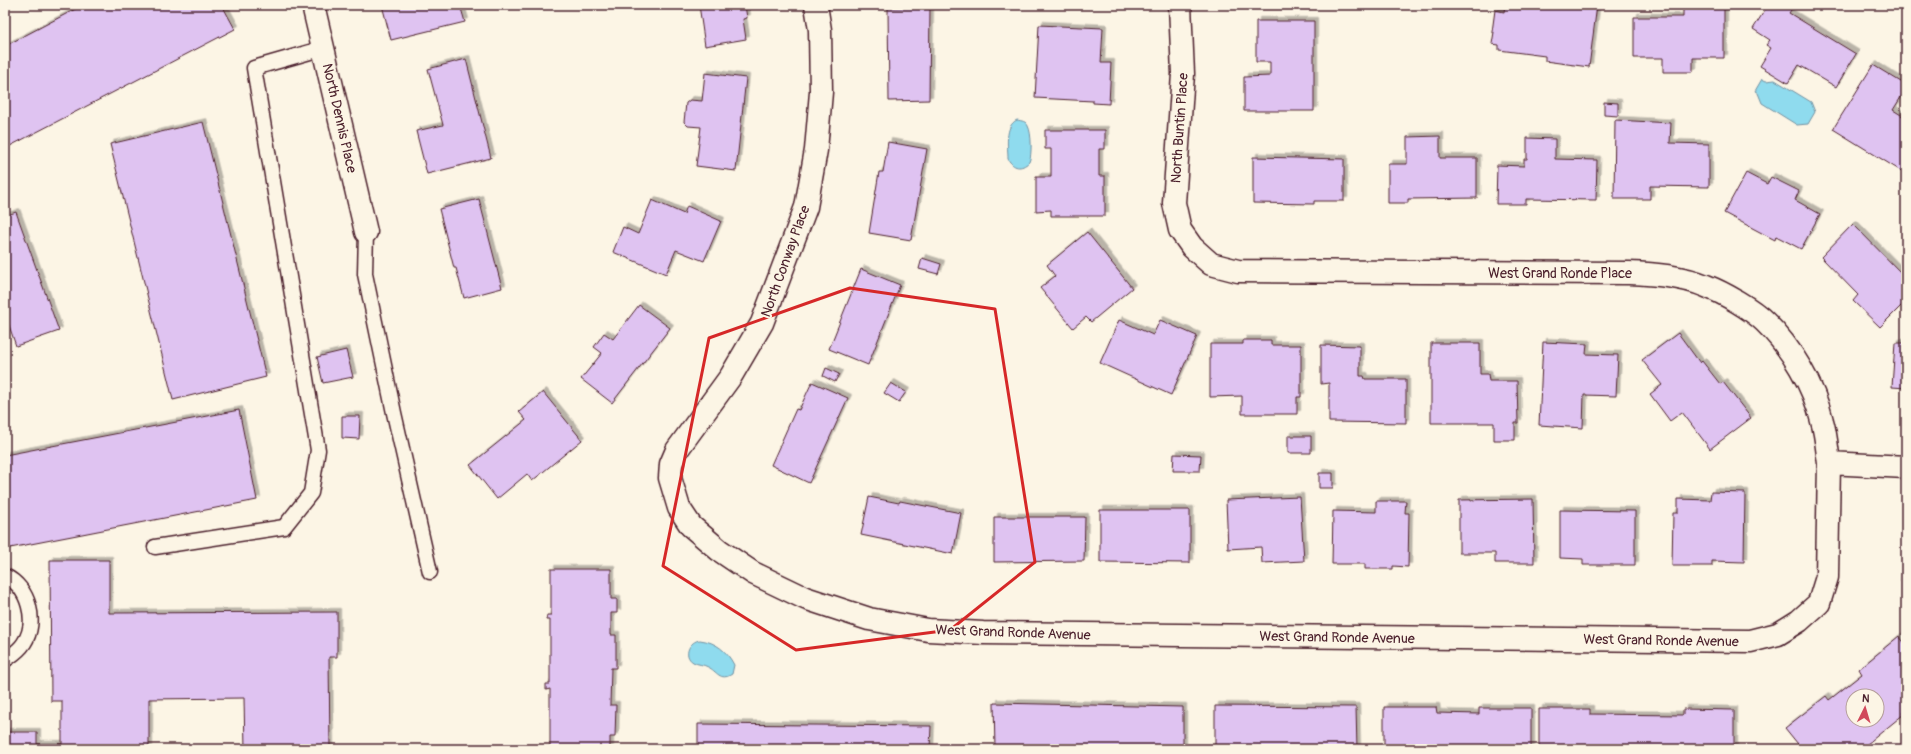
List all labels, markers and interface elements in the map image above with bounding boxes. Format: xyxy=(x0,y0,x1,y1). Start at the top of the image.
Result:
street label: North Dennis Place xyxy=(319,62,360,175)
street label: North Buntin Place xyxy=(1167,72,1192,184)
street label: North Conway Place xyxy=(757,203,814,319)
street label: West Grand Ronde Place xyxy=(1488,265,1632,282)
street label: West Grand Ronde Avenue xyxy=(935,621,1091,644)
street label: West Grand Ronde Avenue xyxy=(1259,628,1415,647)
street label: West Grand Ronde Avenue xyxy=(1583,631,1739,650)
north arrow xyxy=(1845,688,1885,728)
text: N xyxy=(1862,692,1871,705)

